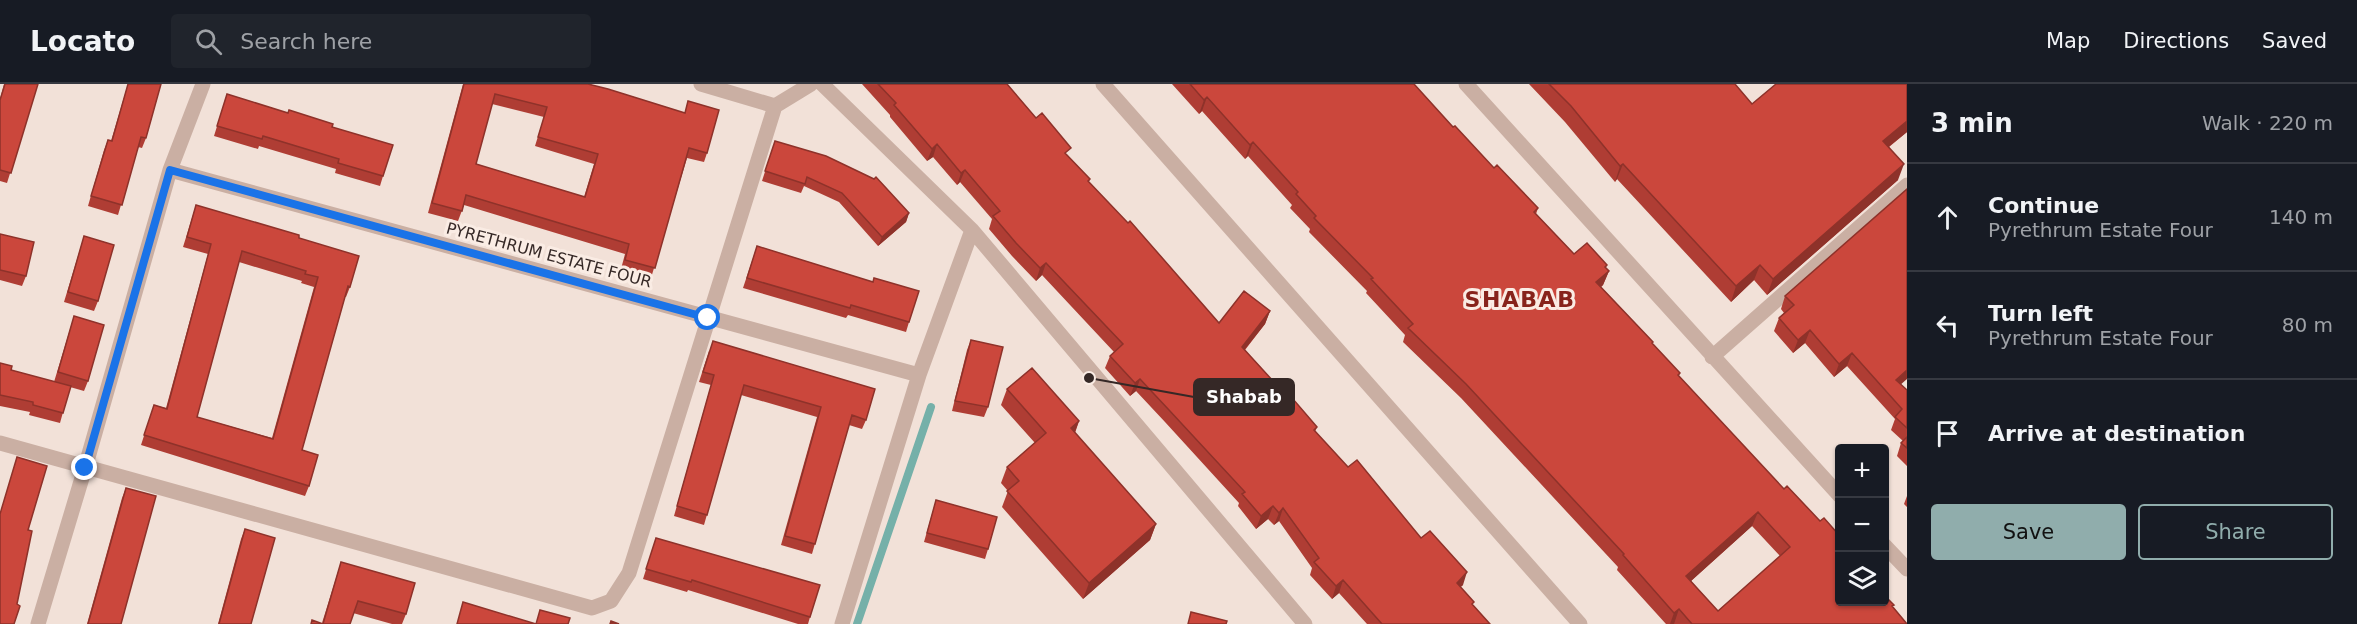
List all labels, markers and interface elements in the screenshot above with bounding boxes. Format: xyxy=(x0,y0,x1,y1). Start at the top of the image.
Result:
search box xyxy=(171,14,591,68)
text: Locato xyxy=(30,25,135,58)
icon: search xyxy=(192,25,225,58)
text: Search here xyxy=(240,29,372,54)
text: Map xyxy=(2046,29,2090,53)
text: Directions xyxy=(2123,29,2229,53)
text: Saved xyxy=(2262,29,2327,53)
text: 3 min xyxy=(1931,108,2013,138)
text: Walk · 220 m xyxy=(2202,111,2333,135)
text: Continue xyxy=(1988,193,2099,218)
icon: ahead xyxy=(1931,201,1964,234)
text: 140 m xyxy=(2269,205,2333,229)
street label: PYRETHRUM ESTATE FOUR xyxy=(444,218,654,292)
text: Pyrethrum Estate Four xyxy=(1988,218,2213,242)
district label: SHABAB xyxy=(1465,287,1575,312)
text: Turn left xyxy=(1988,301,2093,326)
route start xyxy=(694,304,720,330)
icon: left xyxy=(1931,309,1964,342)
text: 80 m xyxy=(2282,313,2333,337)
text: Pyrethrum Estate Four xyxy=(1988,326,2213,350)
callout: Shabab xyxy=(1194,379,1294,415)
text: Shabab xyxy=(1206,386,1282,407)
icon: arrive xyxy=(1931,417,1964,450)
text: Arrive at destination xyxy=(1988,421,2245,446)
map controls xyxy=(1835,444,1889,606)
button: + xyxy=(1835,444,1889,498)
route end xyxy=(71,454,97,480)
button: − xyxy=(1835,498,1889,552)
button: Save xyxy=(1931,504,2126,560)
button: Share xyxy=(2138,504,2333,560)
button: layers xyxy=(1835,552,1889,606)

